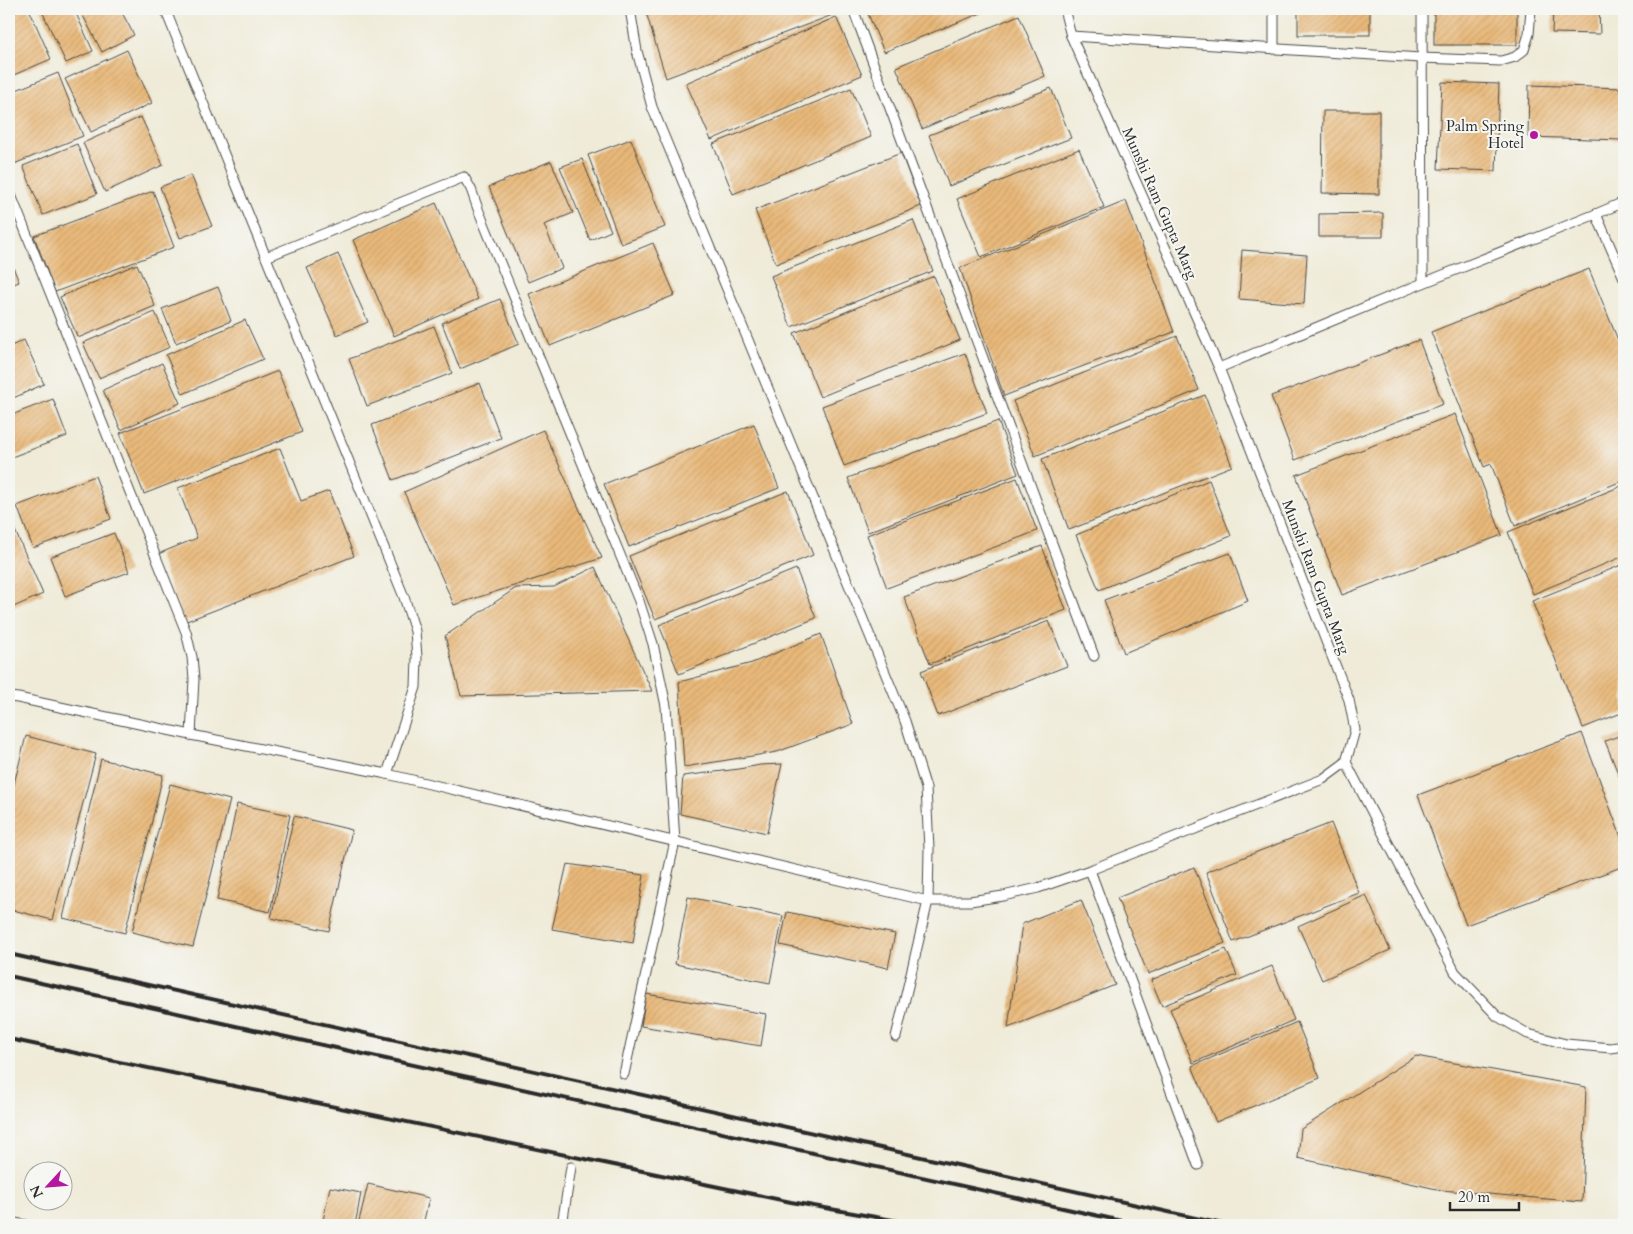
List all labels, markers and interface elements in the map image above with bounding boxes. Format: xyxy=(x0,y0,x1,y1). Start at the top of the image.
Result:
place label: Palm Spring Hotel xyxy=(1446,116,1525,153)
street label: Munshi Ram Gupta Marg xyxy=(1118,124,1203,282)
marker: Palm Spring Hotel xyxy=(1528,129,1540,141)
street label: Munshi Ram Gupta Marg xyxy=(1277,497,1355,658)
north arrow xyxy=(22,1162,72,1212)
scale bar xyxy=(1450,1179,1519,1211)
text: N xyxy=(26,1182,48,1201)
text: 20 m xyxy=(1458,1187,1490,1207)

